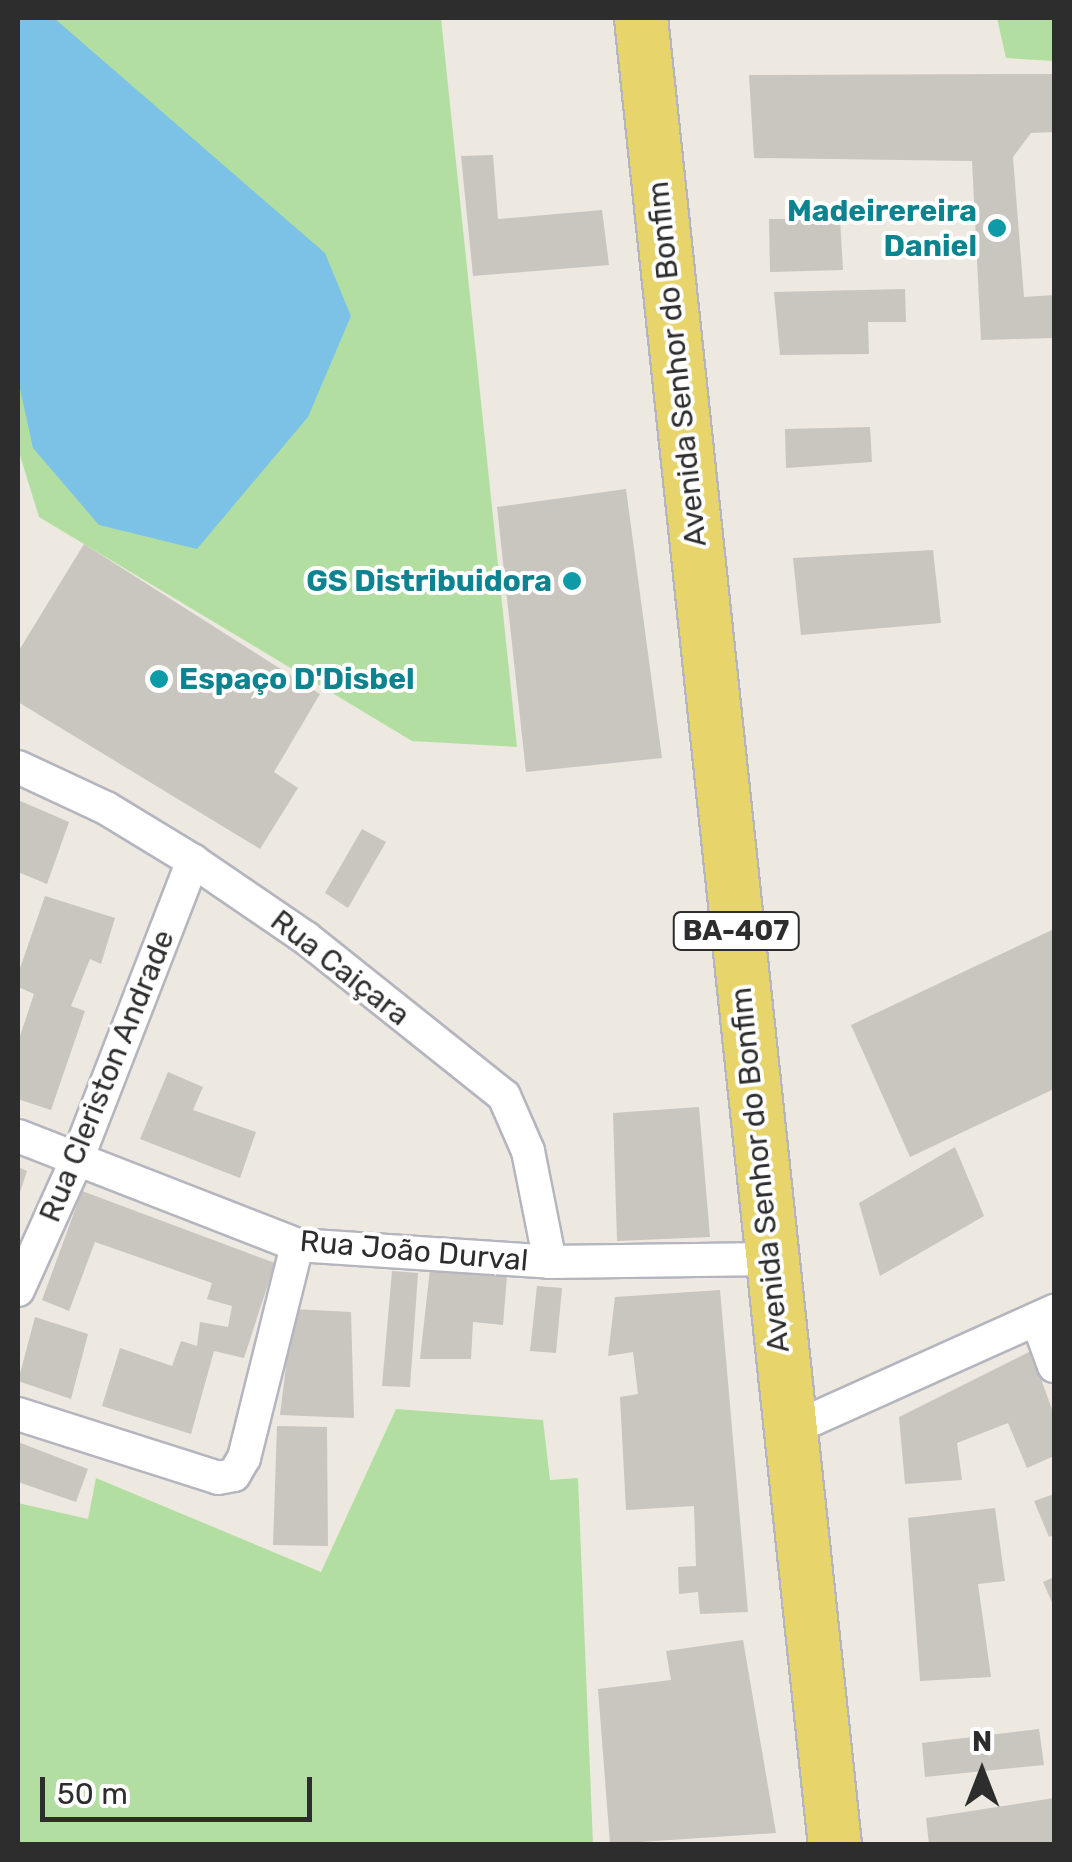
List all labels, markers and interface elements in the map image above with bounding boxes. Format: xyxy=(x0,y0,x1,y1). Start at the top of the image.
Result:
street label: Avenida Senhor do Bonfim xyxy=(640,179,714,549)
place label: Madeirereira Daniel xyxy=(787,193,977,264)
marker: Madeirereira Daniel xyxy=(986,217,1008,239)
place label: GS Distribuidora xyxy=(306,563,552,599)
marker: GS Distribuidora xyxy=(561,570,583,592)
place label: Espaço D'Disbel xyxy=(179,661,415,697)
marker: Espaço D'Disbel xyxy=(148,668,170,690)
street label: Rua Caiçara xyxy=(263,903,417,1033)
road number: BA-407 xyxy=(671,908,801,954)
street label: Rua Cleriston Andrade xyxy=(32,924,182,1228)
street label: Avenida Senhor do Bonfim xyxy=(723,985,797,1355)
street label: Rua João Durval xyxy=(298,1223,530,1279)
north arrow xyxy=(932,1722,1032,1822)
text: N xyxy=(972,1725,992,1758)
scale bar xyxy=(45,1757,318,1819)
text: 50 m xyxy=(57,1776,128,1812)

